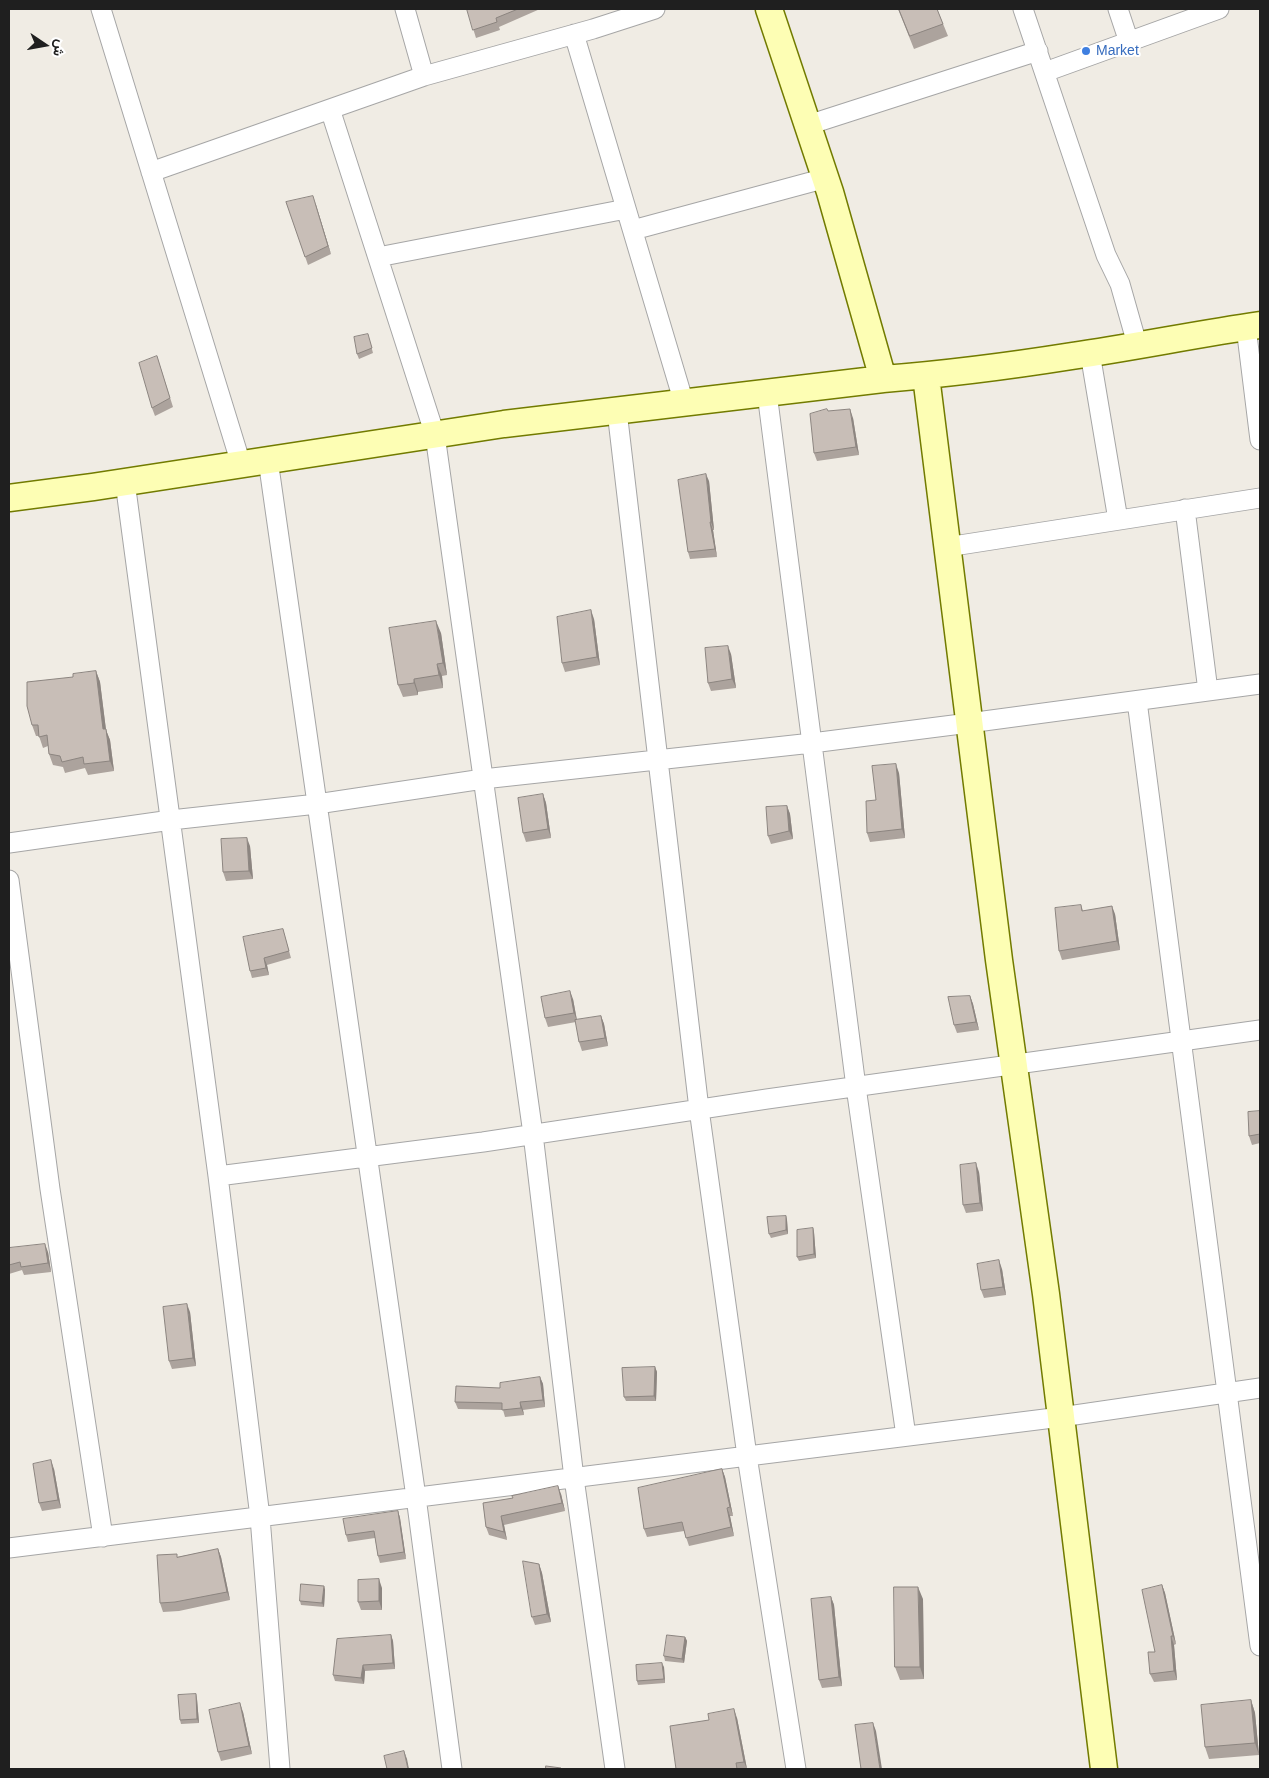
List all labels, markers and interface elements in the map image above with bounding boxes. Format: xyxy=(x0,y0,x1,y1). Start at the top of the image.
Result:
north arrow xyxy=(20,20,70,70)
text: ش xyxy=(50,38,69,58)
place label: Market xyxy=(1096,43,1139,59)
marker: Market xyxy=(1080,45,1092,57)

